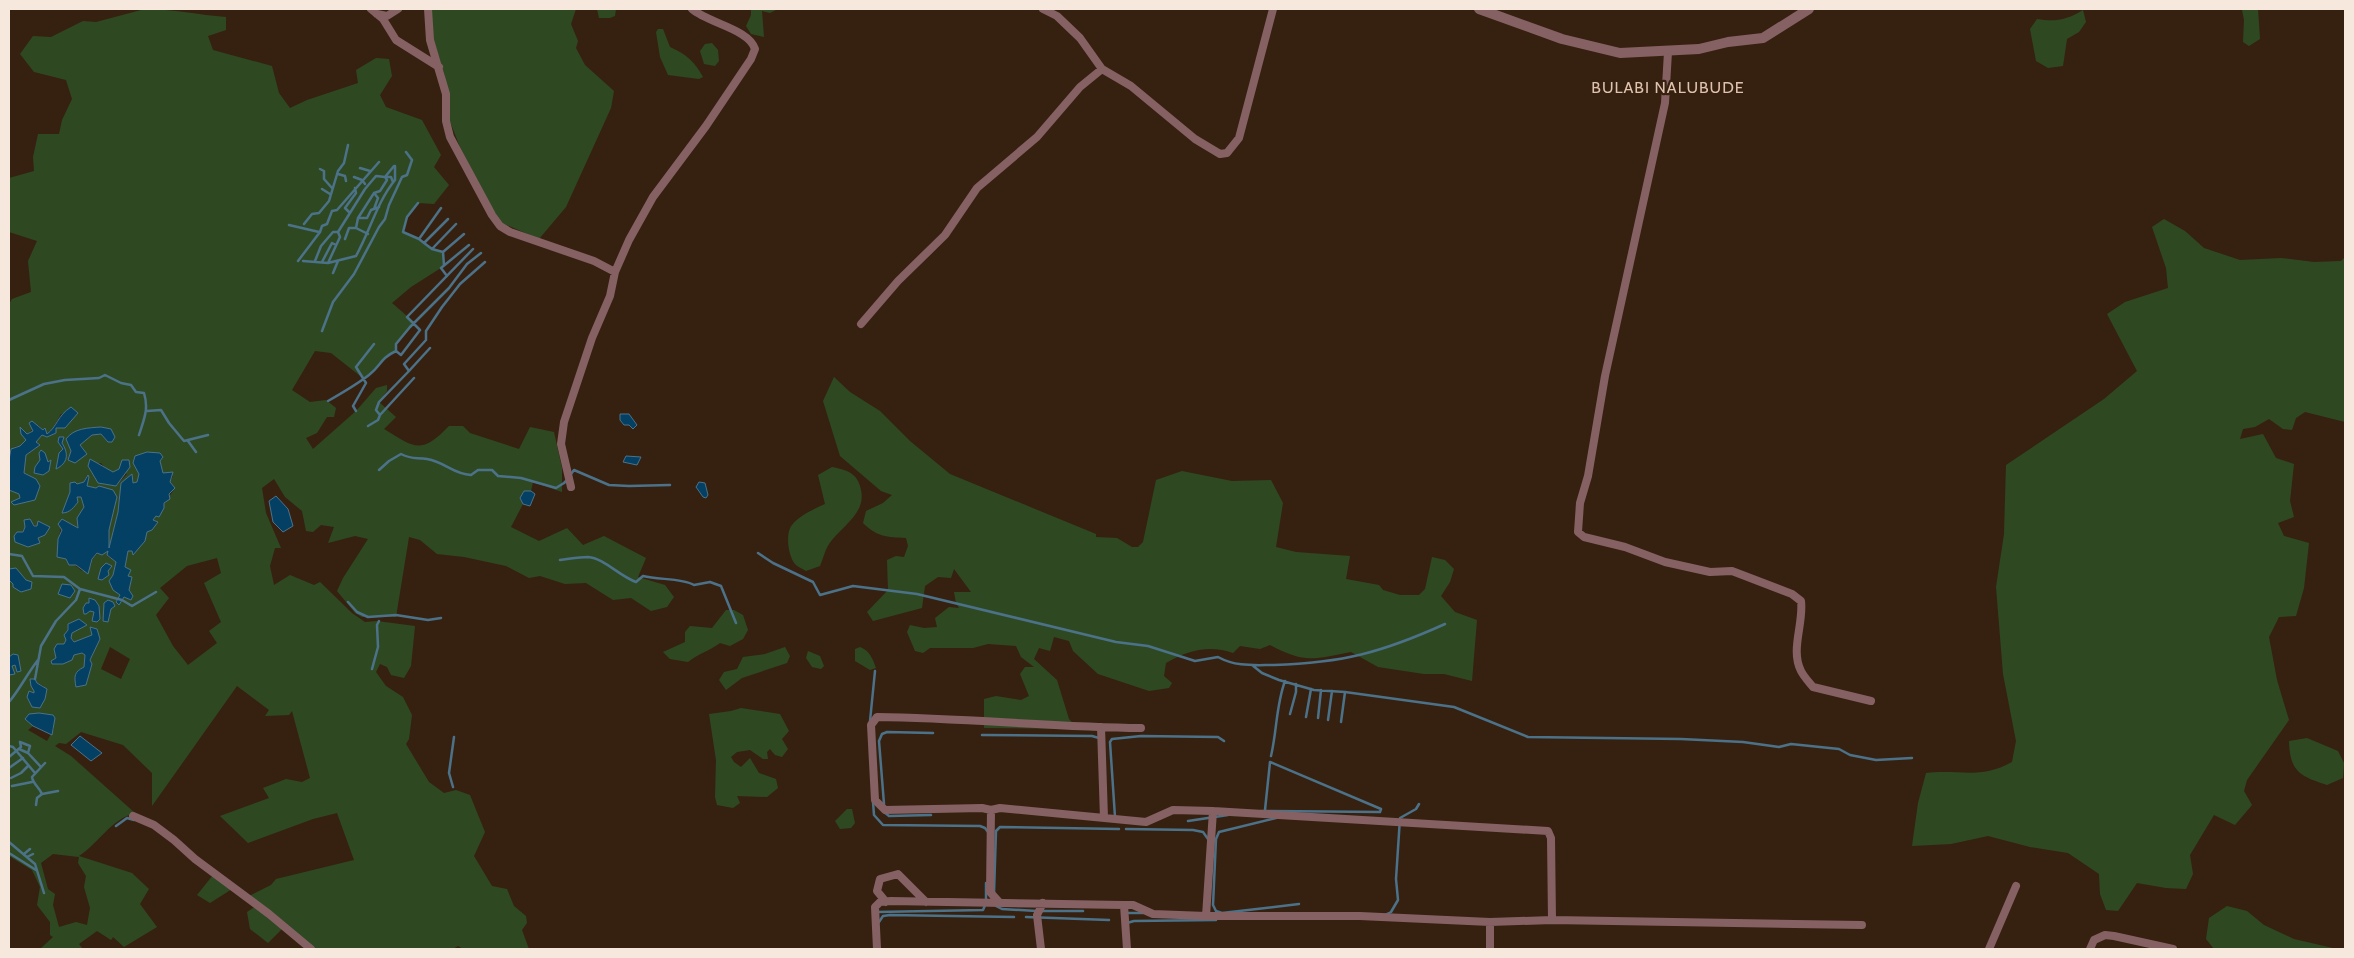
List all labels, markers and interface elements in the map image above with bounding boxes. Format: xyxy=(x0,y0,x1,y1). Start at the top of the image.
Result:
district label: BULABI NALUBUDE xyxy=(1591,78,1745,97)

